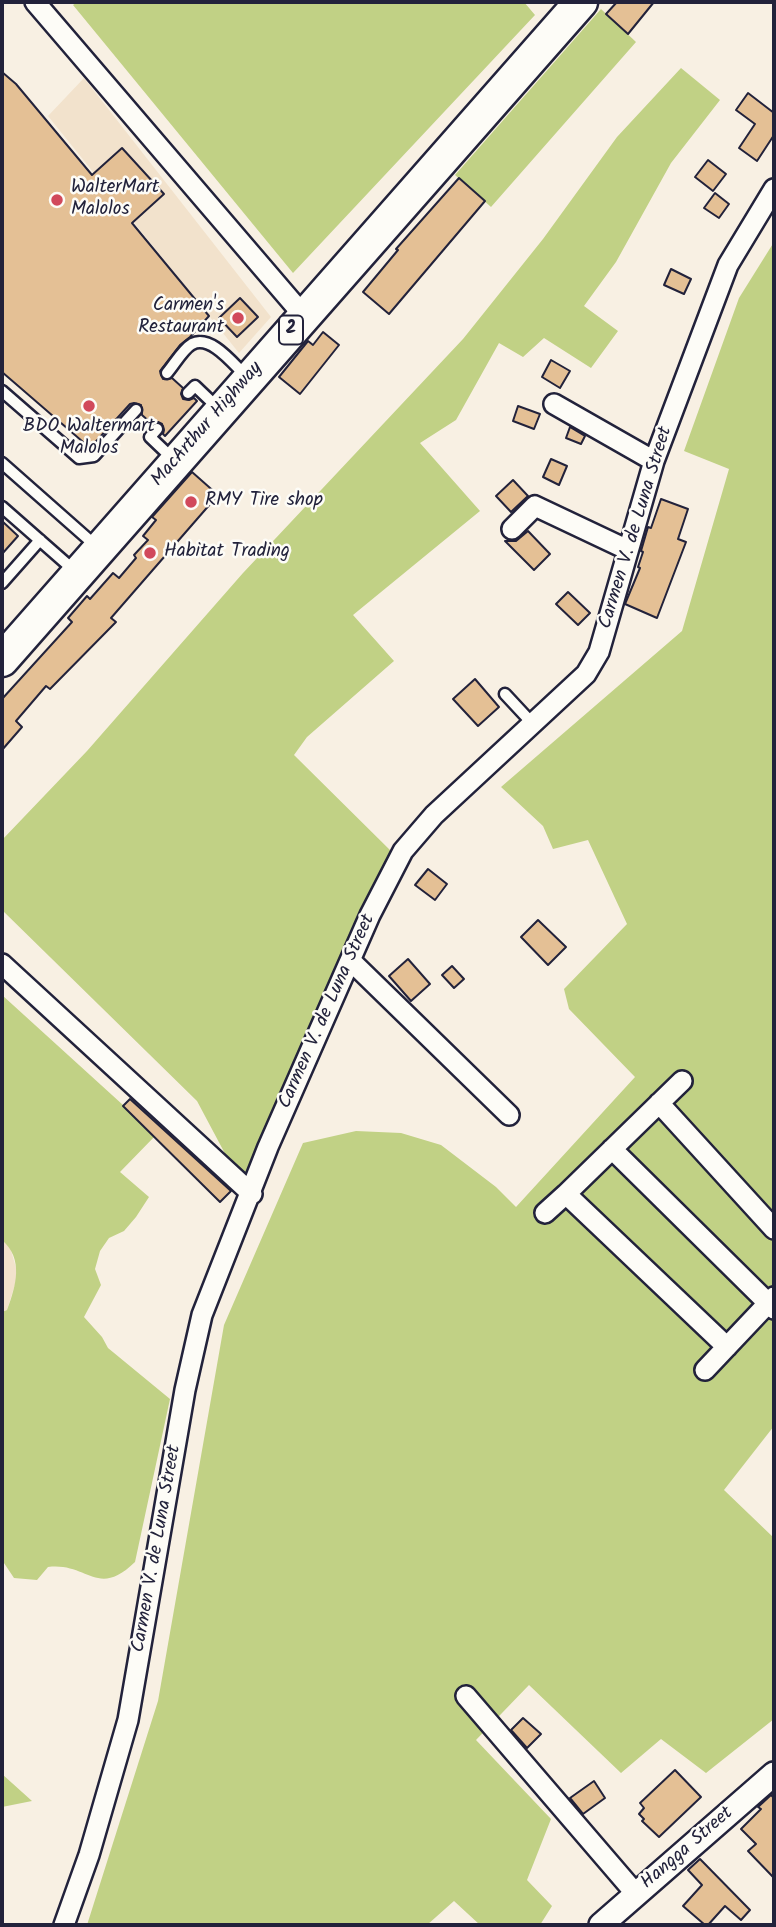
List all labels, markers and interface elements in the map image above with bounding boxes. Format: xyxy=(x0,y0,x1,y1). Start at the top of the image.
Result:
place label: WalterMart Malolos xyxy=(71,178,159,222)
marker: WalterMart Malolos xyxy=(49,192,65,208)
place label: Carmen's Restaurant xyxy=(138,296,224,340)
marker: Carmen's Restaurant xyxy=(230,310,246,326)
road number: 2 xyxy=(279,316,303,344)
street label: MacArthur Highway xyxy=(148,358,268,492)
marker: BDO Waltermart Malolos xyxy=(81,398,97,414)
place label: BDO Waltermart Malolos xyxy=(23,417,155,461)
street label: Carmen V. de Luna Street xyxy=(595,424,679,632)
place label: RMY Tire shop xyxy=(205,491,323,513)
marker: RMY Tire shop xyxy=(183,494,199,510)
place label: Habitat Trading xyxy=(164,542,290,564)
marker: Habitat Trading xyxy=(142,545,158,561)
street label: Carmen V. de Luna Street xyxy=(275,911,381,1113)
street label: Carmen V. de Luna Street xyxy=(129,1443,187,1655)
street label: Hangga Street xyxy=(637,1803,739,1895)

